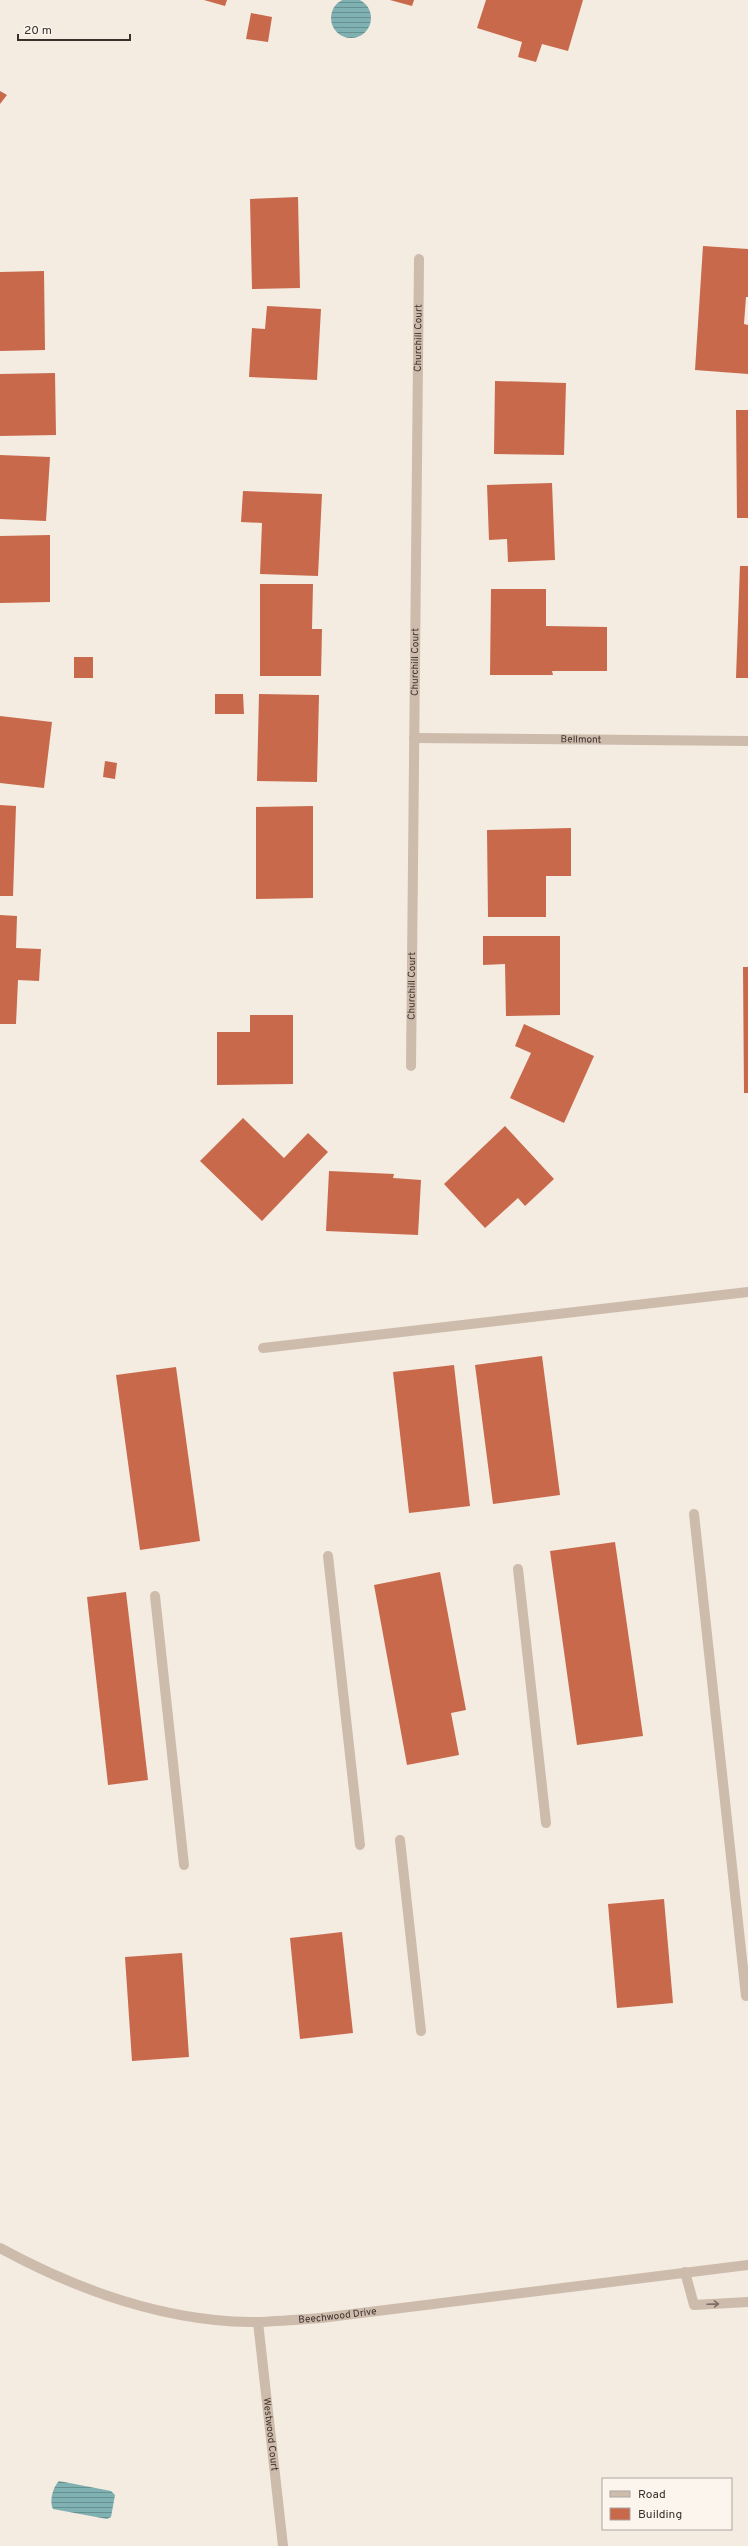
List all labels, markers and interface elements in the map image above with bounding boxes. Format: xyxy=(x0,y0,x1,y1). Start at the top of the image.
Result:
scale bar xyxy=(18,16,130,42)
text: 20 m xyxy=(24,23,52,39)
street label: Churchill Court xyxy=(411,304,425,372)
street label: Churchill Court xyxy=(408,628,422,696)
street label: Bellmont xyxy=(561,733,602,746)
street label: Churchill Court xyxy=(405,952,419,1020)
one-way arrow xyxy=(706,2300,719,2308)
street label: Beechwood Drive xyxy=(298,2305,377,2326)
street label: Westwood Court xyxy=(260,2397,281,2472)
legend xyxy=(602,2478,732,2530)
text: Road xyxy=(638,2487,666,2503)
text: Building xyxy=(638,2507,682,2523)

